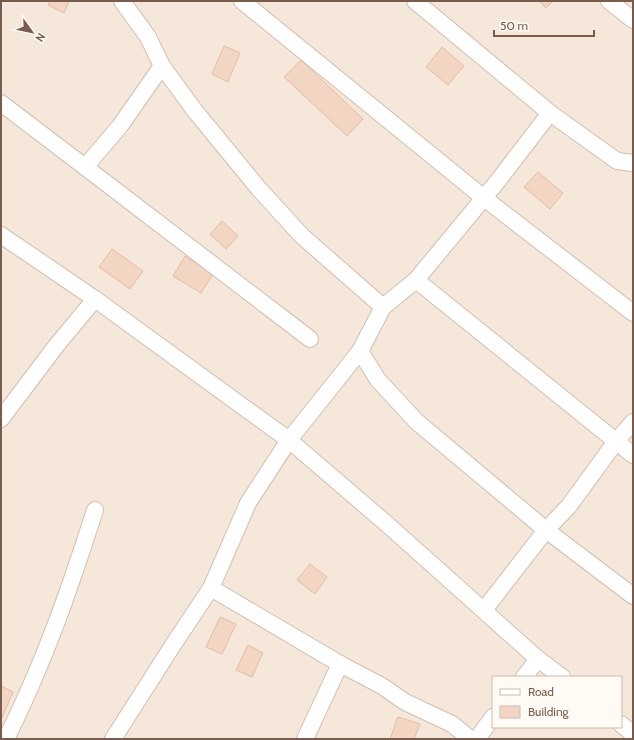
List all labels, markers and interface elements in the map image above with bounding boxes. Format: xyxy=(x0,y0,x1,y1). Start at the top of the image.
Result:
north arrow xyxy=(12,12,52,52)
scale bar xyxy=(494,12,594,38)
text: 50 m xyxy=(500,18,528,33)
text: N xyxy=(32,30,48,45)
legend xyxy=(492,676,622,728)
text: Road xyxy=(528,684,554,699)
text: Building xyxy=(528,704,570,719)

